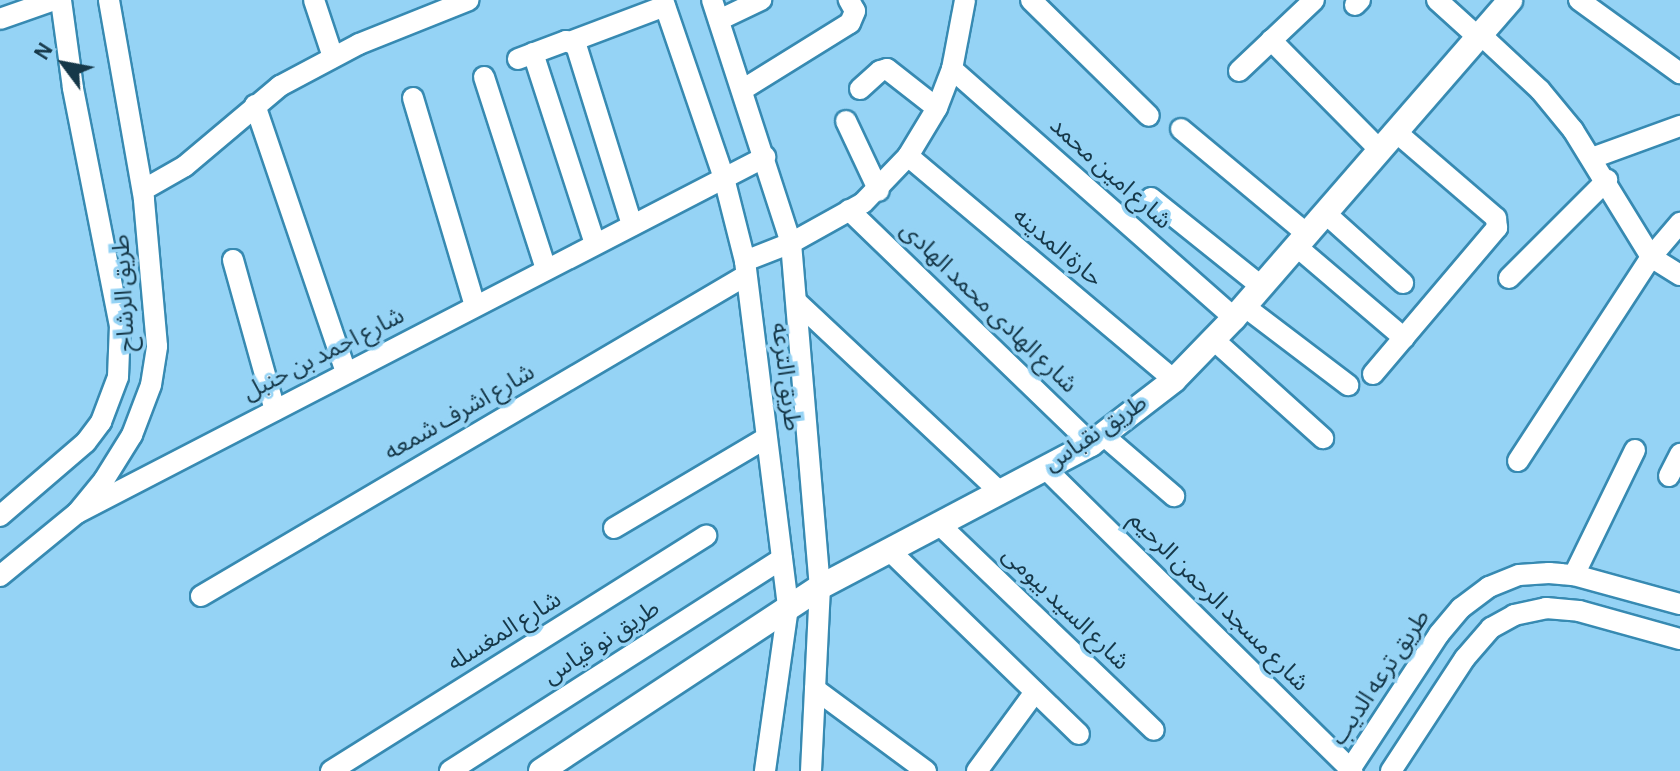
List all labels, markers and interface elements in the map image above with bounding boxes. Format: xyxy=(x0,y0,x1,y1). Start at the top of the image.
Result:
north arrow xyxy=(24,24,104,104)
text: N xyxy=(30,39,57,64)
street label: شارع امين محمد xyxy=(1043,112,1177,236)
street label: حارة المدينه xyxy=(1006,202,1108,294)
street label: شارع الهادى محمد الهادى xyxy=(894,216,1082,400)
street label: طريق الرشاح xyxy=(108,234,142,352)
street label: شارع احمد بن حنبل xyxy=(239,302,409,408)
street label: طريق الترعه xyxy=(764,321,806,433)
street label: شارع اشرف شمعه xyxy=(380,358,540,468)
street label: طريق نقباس xyxy=(1039,389,1153,479)
street label: شارع مسجد الرحمن الرحيم xyxy=(1122,506,1314,698)
street label: شارع السيد بيومى xyxy=(995,541,1135,677)
street label: شارع المغسله xyxy=(443,586,567,678)
street label: طريق نو قياس xyxy=(538,595,666,691)
street label: طريق ترعه الديب xyxy=(1325,605,1437,751)

